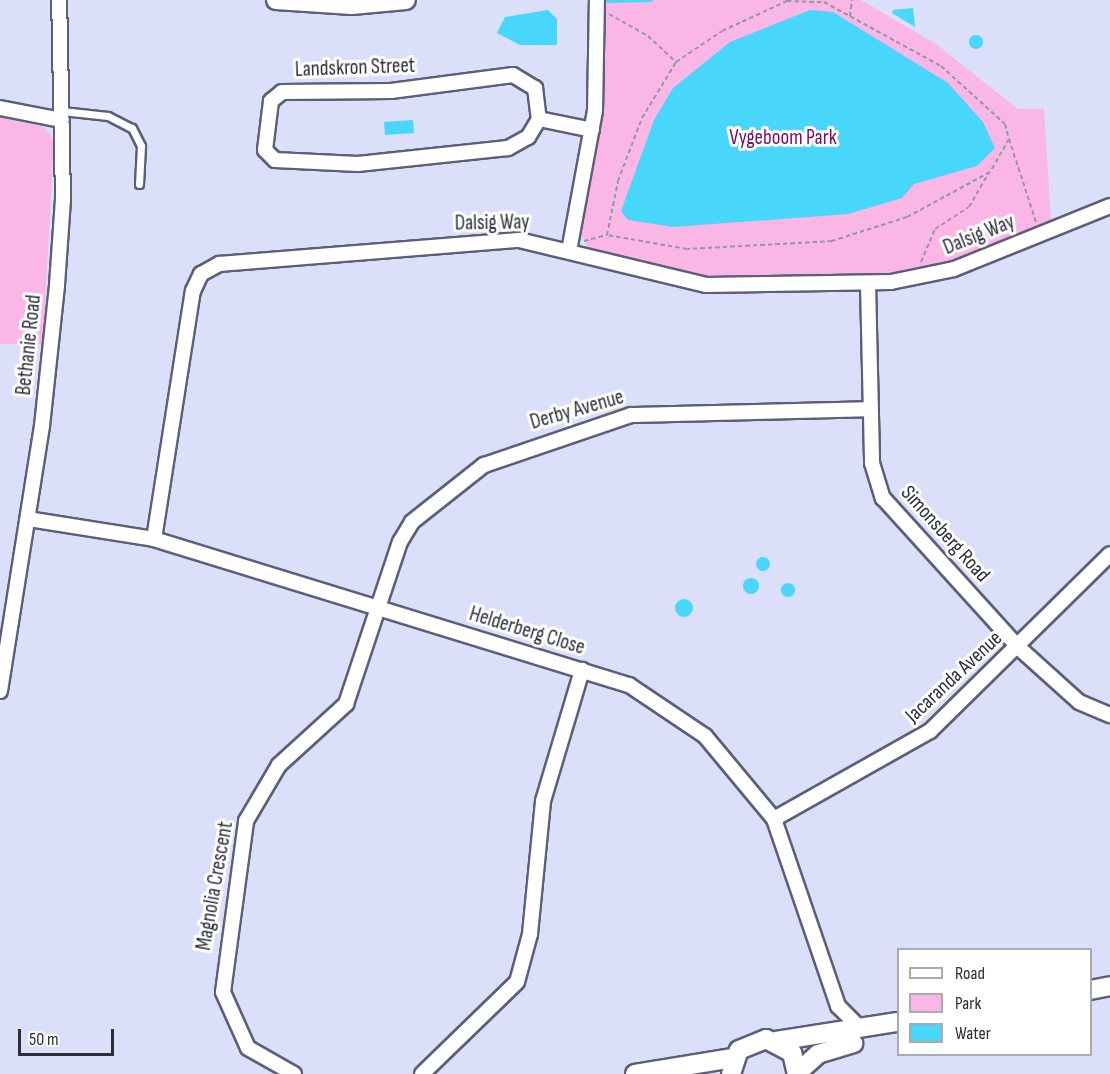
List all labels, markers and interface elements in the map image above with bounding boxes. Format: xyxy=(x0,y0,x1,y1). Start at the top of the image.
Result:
street label: Landskron Street xyxy=(294,53,416,83)
park label: Vygeboom Park xyxy=(729,125,837,151)
street label: Dalsig Way xyxy=(940,209,1018,261)
street label: Dalsig Way xyxy=(455,210,529,236)
street label: Bethanie Road xyxy=(11,294,47,396)
street label: Derby Avenue xyxy=(527,385,627,435)
street label: Simonsberg Road xyxy=(895,481,995,587)
street label: Helderberg Close xyxy=(466,602,588,660)
street label: Jacaranda Avenue xyxy=(900,626,1008,728)
street label: Magnolia Crescent xyxy=(191,820,239,952)
legend xyxy=(897,948,1092,1056)
text: Road xyxy=(955,963,985,984)
text: Park xyxy=(955,993,981,1014)
scale bar xyxy=(21,1017,117,1055)
text: Water xyxy=(955,1023,991,1044)
text: 50 m xyxy=(29,1029,59,1050)

